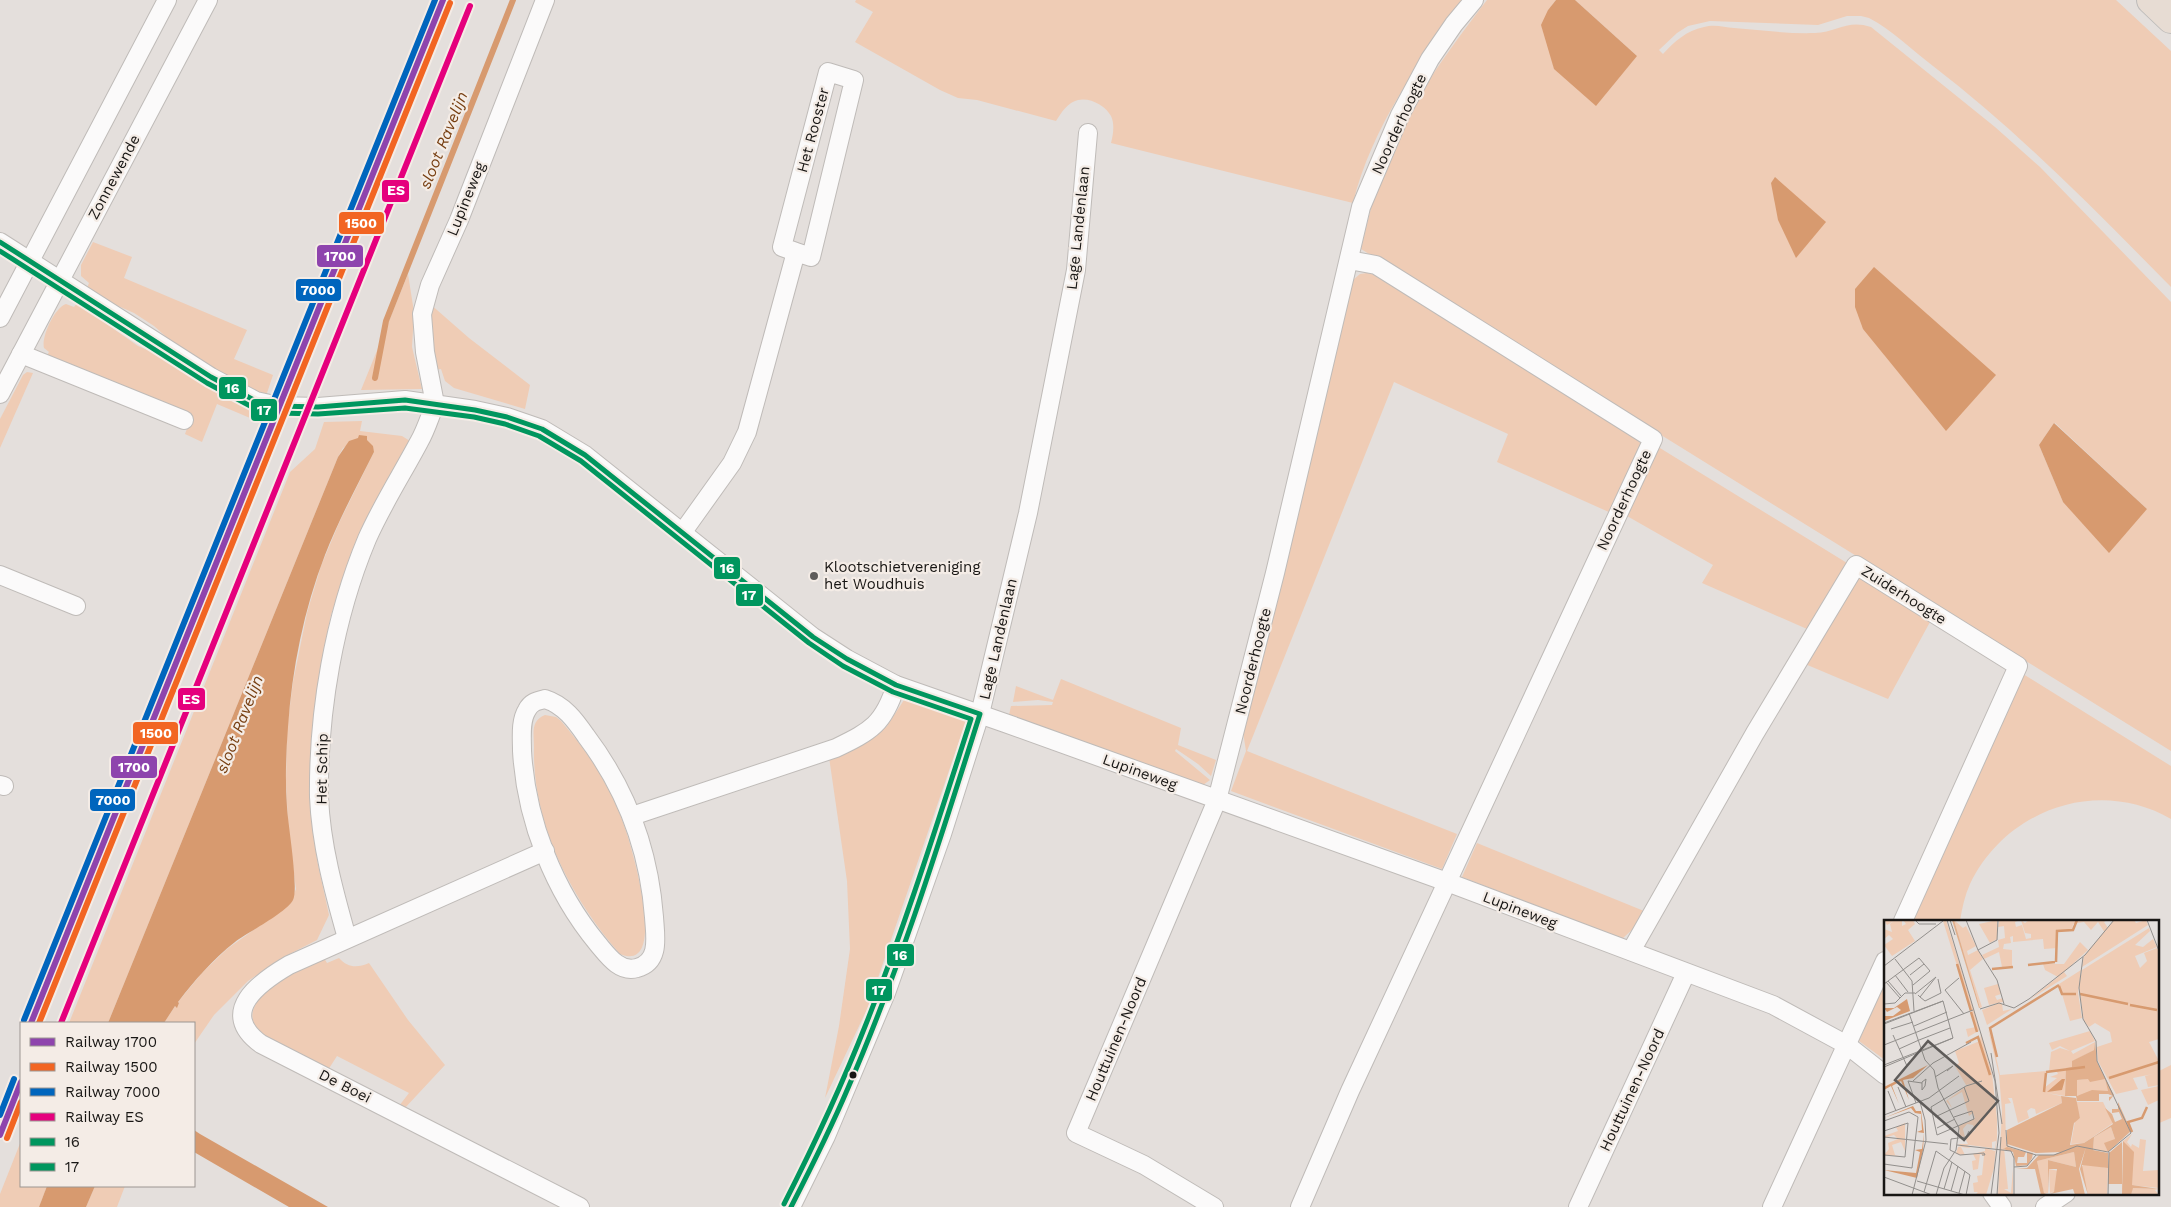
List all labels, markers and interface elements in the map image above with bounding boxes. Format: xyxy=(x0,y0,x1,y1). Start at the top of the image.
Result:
street label: Noorderhoogte xyxy=(1368,71,1430,177)
street label: Het Rooster xyxy=(793,85,833,175)
water label: sloot Ravelijn xyxy=(415,89,472,192)
street label: Zonnewende xyxy=(84,132,144,222)
street label: Lupineweg xyxy=(443,159,489,239)
street label: Lage Landenlaan xyxy=(1063,165,1093,291)
line badge: ES xyxy=(381,179,410,203)
text: ES xyxy=(387,182,405,198)
line badge: 1500 xyxy=(338,211,385,235)
text: 1500 xyxy=(345,215,377,231)
line badge: 1700 xyxy=(316,244,364,268)
text: 1700 xyxy=(324,248,356,264)
line badge: 7000 xyxy=(295,278,342,302)
text: 7000 xyxy=(300,282,336,298)
line badge: 16 xyxy=(218,376,247,400)
text: 16 xyxy=(225,380,240,396)
line badge: 17 xyxy=(250,398,278,422)
text: 17 xyxy=(257,402,272,418)
street label: Noorderhoogte xyxy=(1593,447,1655,553)
line badge: 16 xyxy=(713,556,741,580)
place label: Klootschietvereniging het Woudhuis xyxy=(824,558,980,593)
text: 16 xyxy=(720,560,735,576)
street label: Zuiderhoogte xyxy=(1858,562,1950,628)
marker: Klootschietvereniging het Woudhuis xyxy=(808,570,820,582)
street label: Lage Landenlaan xyxy=(975,576,1021,702)
line badge: 17 xyxy=(735,583,764,607)
text: 17 xyxy=(742,587,757,603)
street label: Noorderhoogte xyxy=(1231,606,1275,716)
water label: sloot Ravelijn xyxy=(212,673,267,776)
line badge: ES xyxy=(177,687,206,711)
text: ES xyxy=(182,691,200,707)
line badge: 1500 xyxy=(132,721,179,745)
text: 1500 xyxy=(140,725,172,741)
street label: Het Schip xyxy=(312,733,332,805)
street label: Lupineweg xyxy=(1100,750,1180,794)
line badge: 1700 xyxy=(110,755,158,779)
text: 1700 xyxy=(118,759,150,775)
line badge: 7000 xyxy=(89,788,136,812)
text: 7000 xyxy=(95,792,131,808)
street label: Lupineweg xyxy=(1480,888,1560,932)
inset map xyxy=(1884,920,2158,1194)
line badge: 16 xyxy=(886,943,915,967)
text: 16 xyxy=(893,947,908,963)
street label: Houttuinen-Noord xyxy=(1082,974,1150,1104)
line badge: 17 xyxy=(865,978,893,1002)
text: 17 xyxy=(872,982,887,998)
legend xyxy=(20,1022,195,1187)
street label: Houttuinen-Noord xyxy=(1596,1026,1668,1154)
text: Railway 1700 xyxy=(65,1033,157,1051)
text: Railway 1500 xyxy=(65,1058,158,1076)
street label: De Boei xyxy=(316,1065,374,1107)
unlabelled marker xyxy=(848,1070,858,1080)
text: Railway 7000 xyxy=(65,1083,160,1101)
text: Railway ES xyxy=(65,1108,144,1126)
text: 16 xyxy=(65,1133,80,1151)
text: 17 xyxy=(65,1158,79,1176)

